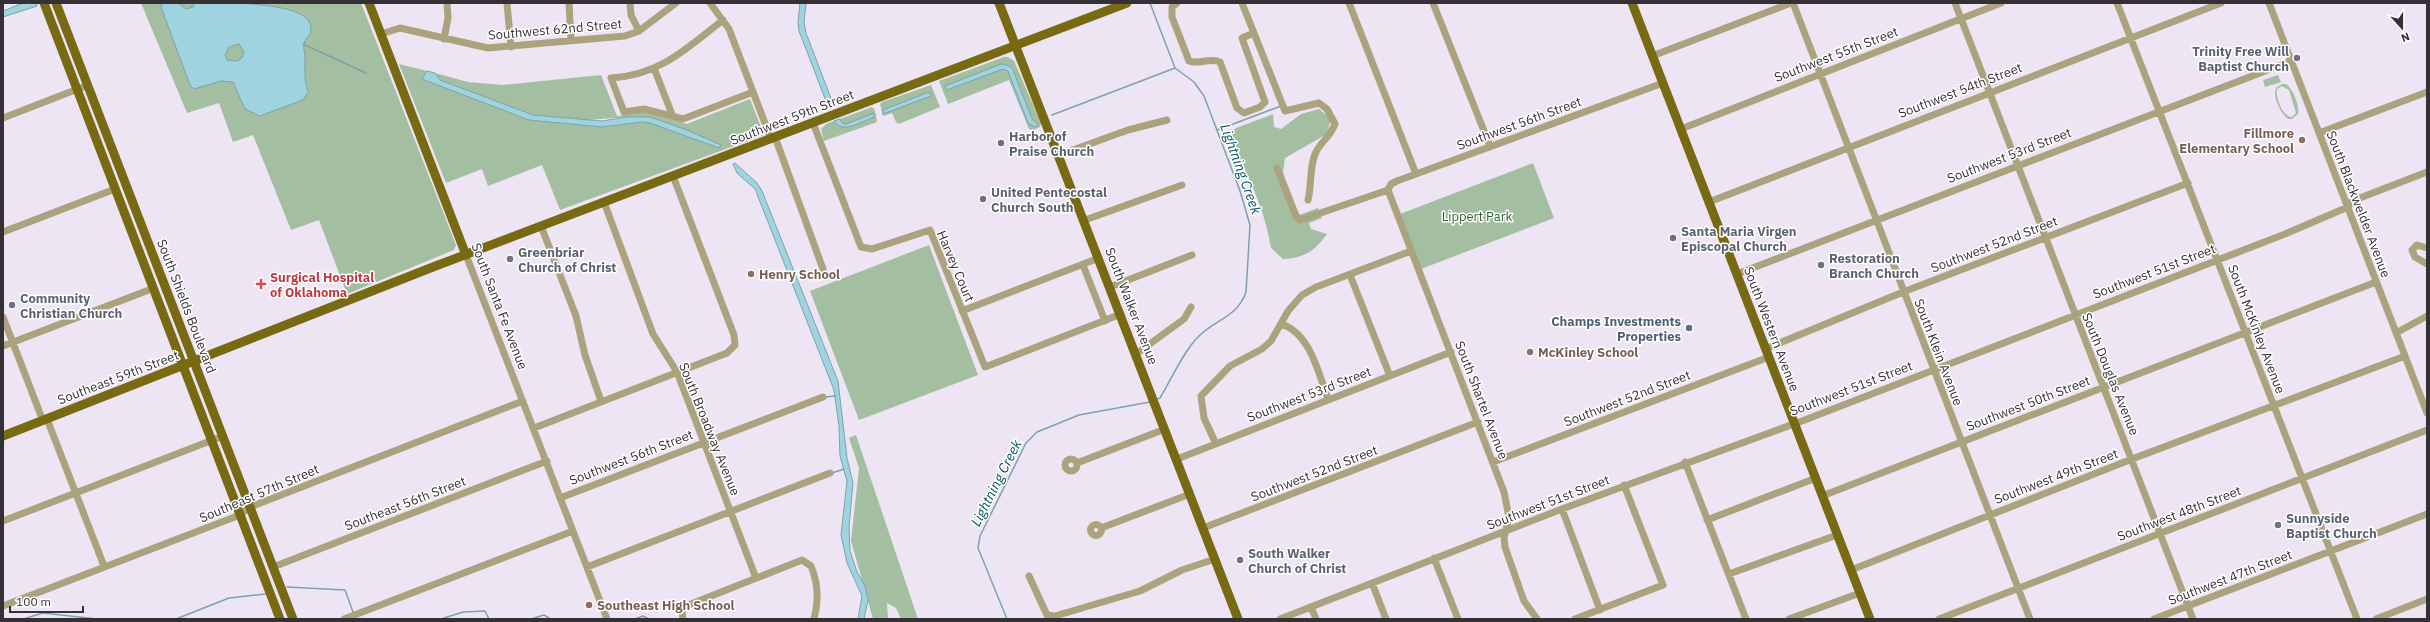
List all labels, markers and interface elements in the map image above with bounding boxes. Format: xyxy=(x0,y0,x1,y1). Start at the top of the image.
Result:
north arrow xyxy=(2382,8,2422,48)
street label: Southwest 62nd Street xyxy=(487,15,623,44)
street label: Southwest 55th Street xyxy=(1772,23,1901,86)
text: N xyxy=(2399,29,2412,45)
place label: Trinity Free Will Baptist Church xyxy=(2192,43,2289,75)
marker: Trinity Free Will Baptist Church xyxy=(2292,53,2302,63)
street label: Southwest 54th Street xyxy=(1896,59,2025,122)
street label: Southwest 59th Street xyxy=(728,86,857,149)
street label: Southwest 56th Street xyxy=(1455,93,1584,154)
water label: Lightning Creek xyxy=(1216,121,1266,217)
street label: Southwest 53rd Street xyxy=(1945,124,2074,187)
place label: Fillmore Elementary School xyxy=(2179,125,2294,157)
place label: Harbor of Praise Church xyxy=(1009,128,1094,160)
street label: South Blackwelder Avenue xyxy=(2323,128,2394,280)
marker: Fillmore Elementary School xyxy=(2297,135,2307,145)
marker: Harbor of Praise Church xyxy=(996,138,1006,148)
place label: United Pentecostal Church South xyxy=(991,184,1107,216)
marker: United Pentecostal Church South xyxy=(978,194,988,204)
park label: Lippert Park xyxy=(1442,208,1513,225)
street label: Southwest 52nd Street xyxy=(1928,212,2060,276)
place label: Santa Maria Virgen Episcopal Church xyxy=(1681,223,1797,255)
street label: Harvey Court xyxy=(933,228,978,305)
marker: Santa Maria Virgen Episcopal Church xyxy=(1668,233,1678,243)
street label: South Shields Boulevard xyxy=(153,237,220,376)
street label: South Santa Fe Avenue xyxy=(468,240,532,372)
street label: Southwest 51st Street xyxy=(2090,240,2218,303)
place label: Greenbriar Church of Christ xyxy=(518,244,616,276)
street label: South Walker Avenue xyxy=(1101,245,1162,367)
place label: Restoration Branch Church xyxy=(1829,250,1919,282)
marker: Greenbriar Church of Christ xyxy=(505,254,515,264)
marker: Restoration Branch Church xyxy=(1816,260,1826,270)
street label: South McKinley Avenue xyxy=(2224,262,2289,396)
street label: South Western Avenue xyxy=(1740,264,1803,394)
place label: Henry School xyxy=(759,266,840,283)
place label: Surgical Hospital of Oklahoma xyxy=(270,269,374,301)
marker: Henry School xyxy=(746,269,756,279)
marker: Surgical Hospital of Oklahoma xyxy=(255,278,267,290)
place label: Community Christian Church xyxy=(20,290,122,322)
street label: South Klein Avenue xyxy=(1910,296,1967,408)
marker: Community Christian Church xyxy=(7,300,17,310)
street label: South Douglas Avenue xyxy=(2078,310,2143,438)
place label: Champs Investments Properties xyxy=(1551,313,1681,345)
marker: Champs Investments Properties xyxy=(1684,323,1694,333)
street label: South Shartel Avenue xyxy=(1451,339,1512,462)
place label: McKinley School xyxy=(1538,344,1638,361)
street label: Southeast 59th Street xyxy=(55,347,181,408)
marker: McKinley School xyxy=(1525,347,1535,357)
street label: Southwest 51st Street xyxy=(1787,357,1915,420)
street label: South Broadway Avenue xyxy=(675,360,744,498)
street label: Southwest 53rd Street xyxy=(1245,363,1374,426)
street label: Southwest 52nd Street xyxy=(1561,366,1693,430)
street label: Southwest 50th Street xyxy=(1964,372,2093,435)
street label: Southwest 56th Street xyxy=(567,426,696,489)
water label: Lightning Creek xyxy=(966,436,1026,529)
street label: Southwest 52nd Street xyxy=(1248,441,1380,505)
street label: Southwest 49th Street xyxy=(1992,445,2121,508)
street label: Southeast 57th Street xyxy=(197,461,322,526)
street label: Southwest 51st Street xyxy=(1484,471,1612,534)
street label: Southeast 56th Street xyxy=(342,473,468,534)
street label: Southwest 48th Street xyxy=(2115,482,2244,545)
place label: Sunnyside Baptist Church xyxy=(2286,510,2377,542)
marker: Sunnyside Baptist Church xyxy=(2273,520,2283,530)
place label: South Walker Church of Christ xyxy=(1248,545,1346,577)
street label: Southwest 47th Street xyxy=(2166,546,2295,609)
marker: South Walker Church of Christ xyxy=(1235,555,1245,565)
scale bar xyxy=(10,588,83,614)
text: 100 m xyxy=(16,594,51,609)
place label: Southeast High School xyxy=(597,597,734,614)
marker: Southeast High School xyxy=(584,600,594,610)

